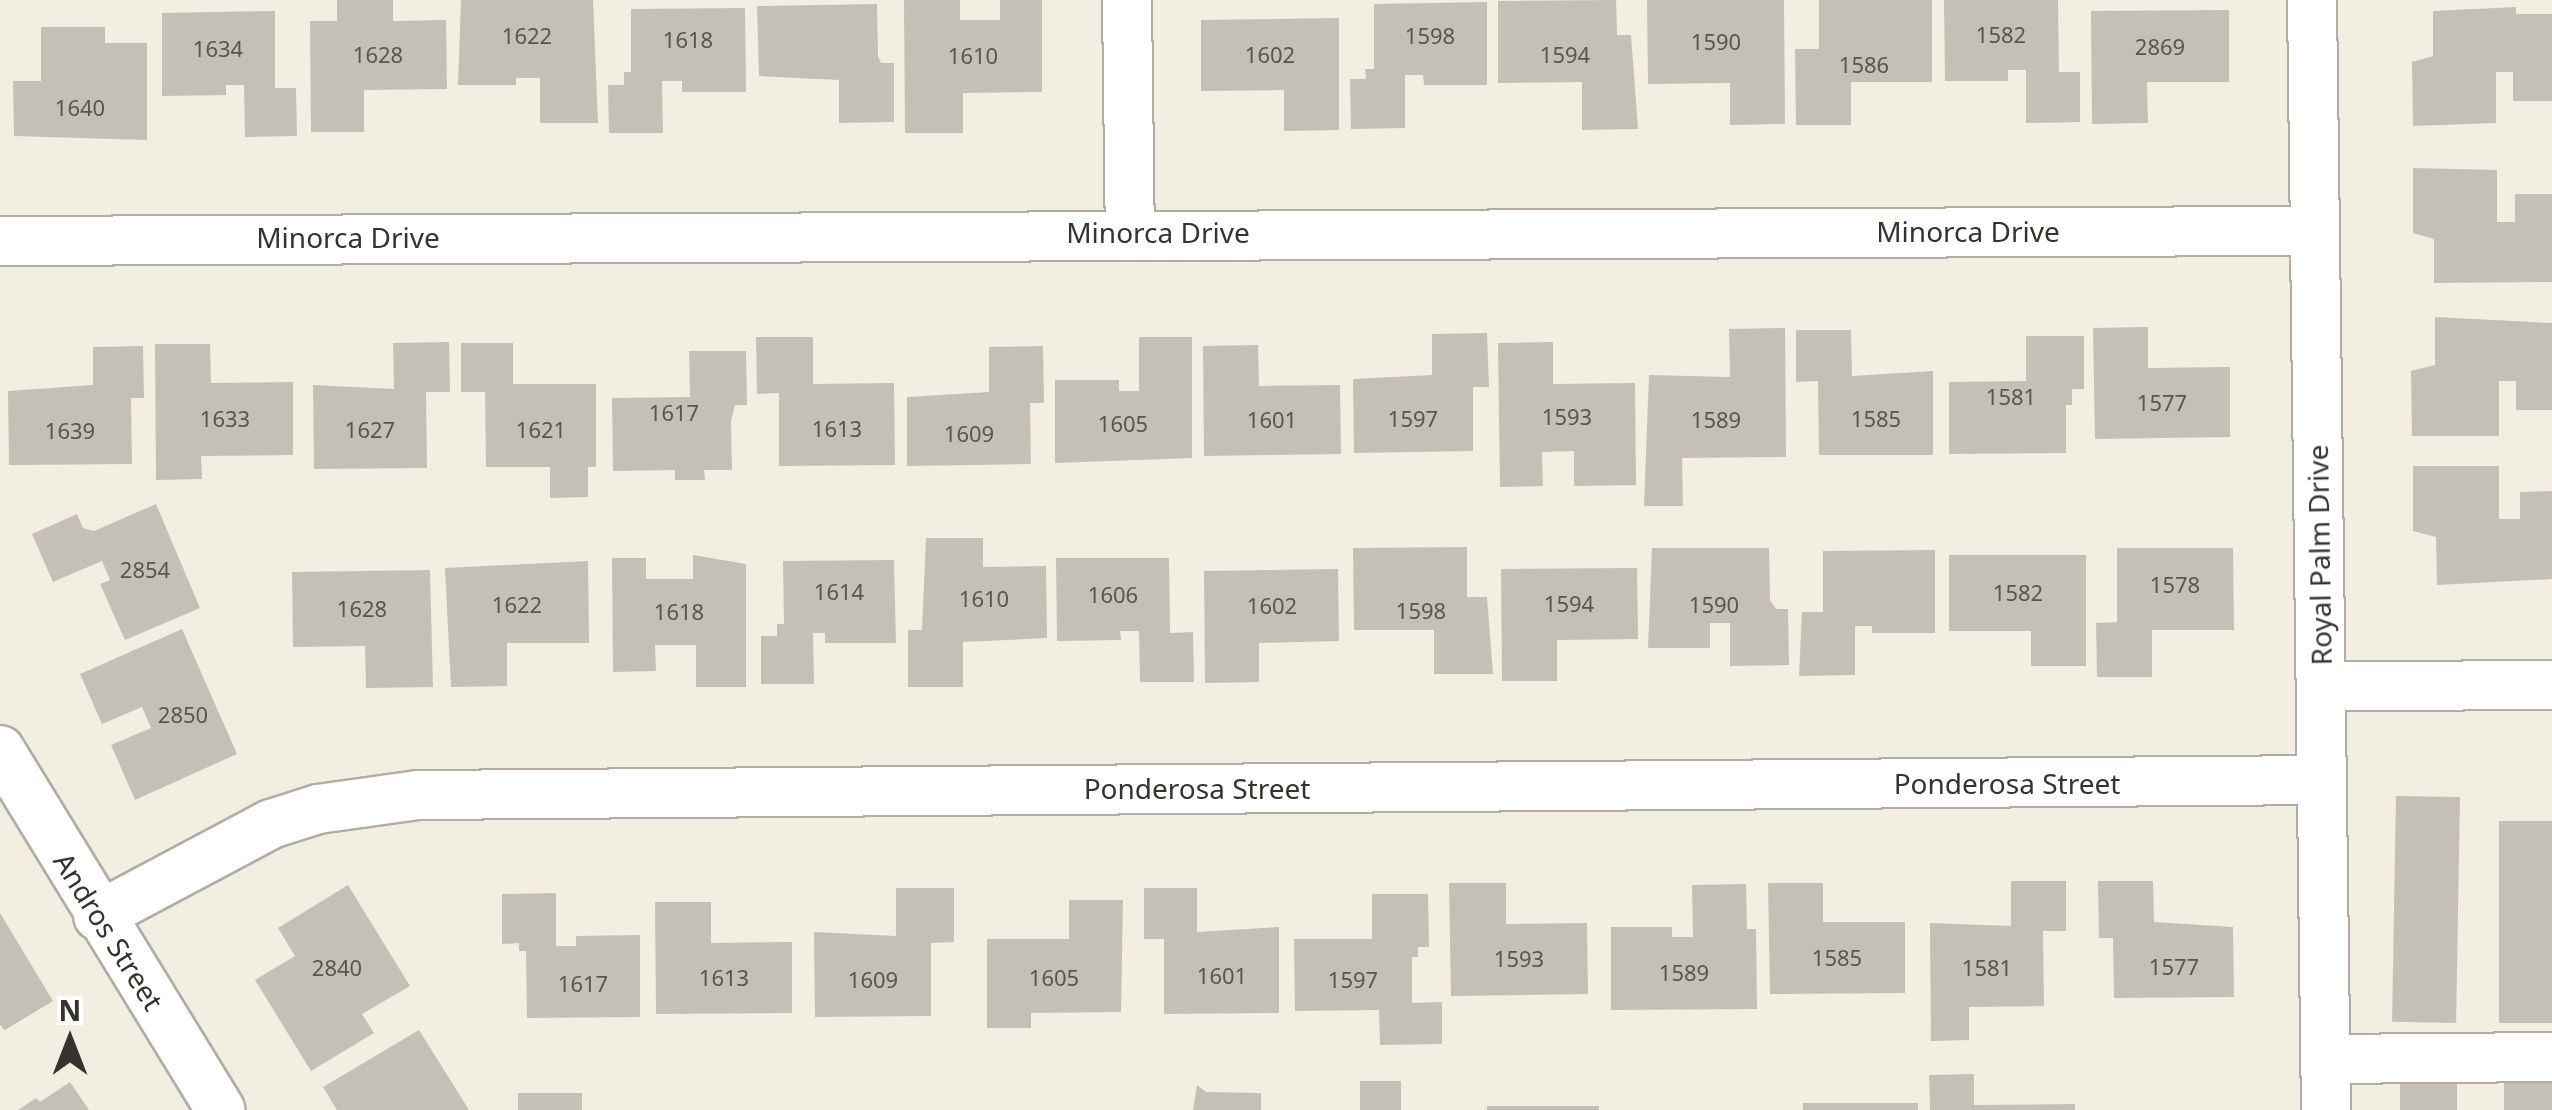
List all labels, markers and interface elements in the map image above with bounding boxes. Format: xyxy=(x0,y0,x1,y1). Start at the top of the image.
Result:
house number: 1582 xyxy=(1976,22,2026,48)
house number: 1622 xyxy=(502,23,552,49)
house number: 1598 xyxy=(1405,23,1455,49)
house number: 1618 xyxy=(663,27,713,53)
house number: 1590 xyxy=(1691,29,1741,55)
house number: 2869 xyxy=(2135,34,2185,60)
house number: 1634 xyxy=(193,36,243,62)
house number: 1628 xyxy=(353,42,403,68)
house number: 1602 xyxy=(1245,42,1295,68)
house number: 1594 xyxy=(1540,42,1590,68)
house number: 1610 xyxy=(948,43,998,69)
house number: 1586 xyxy=(1839,52,1889,78)
house number: 1640 xyxy=(55,95,105,121)
street label: Minorca Drive xyxy=(1876,214,2060,248)
street label: Minorca Drive xyxy=(1066,215,1250,249)
street label: Minorca Drive xyxy=(256,220,440,254)
house number: 1581 xyxy=(1986,384,2036,410)
house number: 1577 xyxy=(2137,390,2187,416)
house number: 1617 xyxy=(649,400,699,426)
house number: 1593 xyxy=(1542,404,1592,430)
house number: 1633 xyxy=(200,406,250,432)
house number: 1597 xyxy=(1388,406,1438,432)
house number: 1585 xyxy=(1851,406,1901,432)
house number: 1601 xyxy=(1247,407,1297,433)
house number: 1589 xyxy=(1691,407,1741,433)
house number: 1605 xyxy=(1098,411,1148,437)
house number: 1613 xyxy=(812,416,862,442)
house number: 1627 xyxy=(345,417,395,443)
house number: 1621 xyxy=(516,417,566,443)
house number: 1639 xyxy=(45,418,95,444)
house number: 1609 xyxy=(944,421,994,447)
street label: Royal Palm Drive xyxy=(2300,444,2338,666)
house number: 2854 xyxy=(120,557,170,583)
house number: 1578 xyxy=(2150,572,2200,598)
house number: 1614 xyxy=(814,579,864,605)
house number: 1582 xyxy=(1993,580,2043,606)
house number: 1606 xyxy=(1088,582,1138,608)
house number: 1610 xyxy=(959,586,1009,612)
house number: 1594 xyxy=(1544,591,1594,617)
house number: 1622 xyxy=(492,592,542,618)
house number: 1590 xyxy=(1689,592,1739,618)
house number: 1602 xyxy=(1247,593,1297,619)
house number: 1628 xyxy=(337,596,387,622)
house number: 1598 xyxy=(1396,598,1446,624)
house number: 1618 xyxy=(654,599,704,625)
house number: 2850 xyxy=(158,702,208,728)
street label: Ponderosa Street xyxy=(1894,766,2120,800)
street label: Ponderosa Street xyxy=(1084,771,1310,805)
street label: Andros Street xyxy=(47,846,171,1016)
house number: 1585 xyxy=(1812,945,1862,971)
house number: 1593 xyxy=(1494,946,1544,972)
house number: 1577 xyxy=(2149,954,2199,980)
house number: 2840 xyxy=(312,955,362,981)
house number: 1581 xyxy=(1962,955,2012,981)
house number: 1589 xyxy=(1659,960,1709,986)
house number: 1601 xyxy=(1197,963,1247,989)
house number: 1613 xyxy=(699,965,749,991)
house number: 1605 xyxy=(1029,965,1079,991)
house number: 1609 xyxy=(848,967,898,993)
house number: 1597 xyxy=(1328,967,1378,993)
house number: 1617 xyxy=(558,971,608,997)
north arrow xyxy=(20,990,120,1090)
text: N xyxy=(59,991,81,1029)

